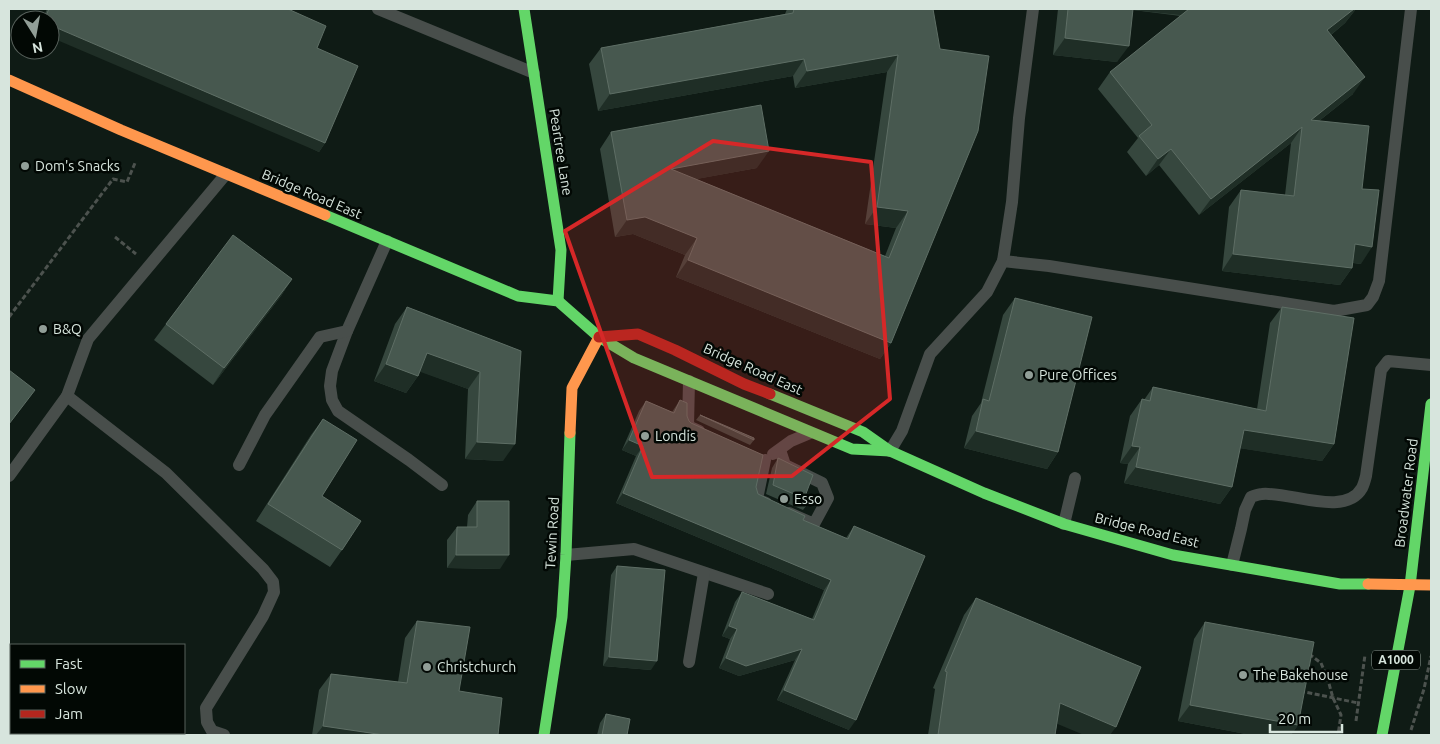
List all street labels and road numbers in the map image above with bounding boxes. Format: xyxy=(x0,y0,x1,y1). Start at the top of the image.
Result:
street label: Peartree Lane xyxy=(546,107,576,197)
street label: Bridge Road East xyxy=(260,166,365,222)
street label: Bridge Road East xyxy=(701,340,806,398)
street label: Broadwater Road xyxy=(1391,438,1421,548)
street label: Tewin Road xyxy=(542,496,562,570)
street label: Bridge Road East xyxy=(1093,509,1201,551)
road number: A1000 xyxy=(1372,650,1420,670)

